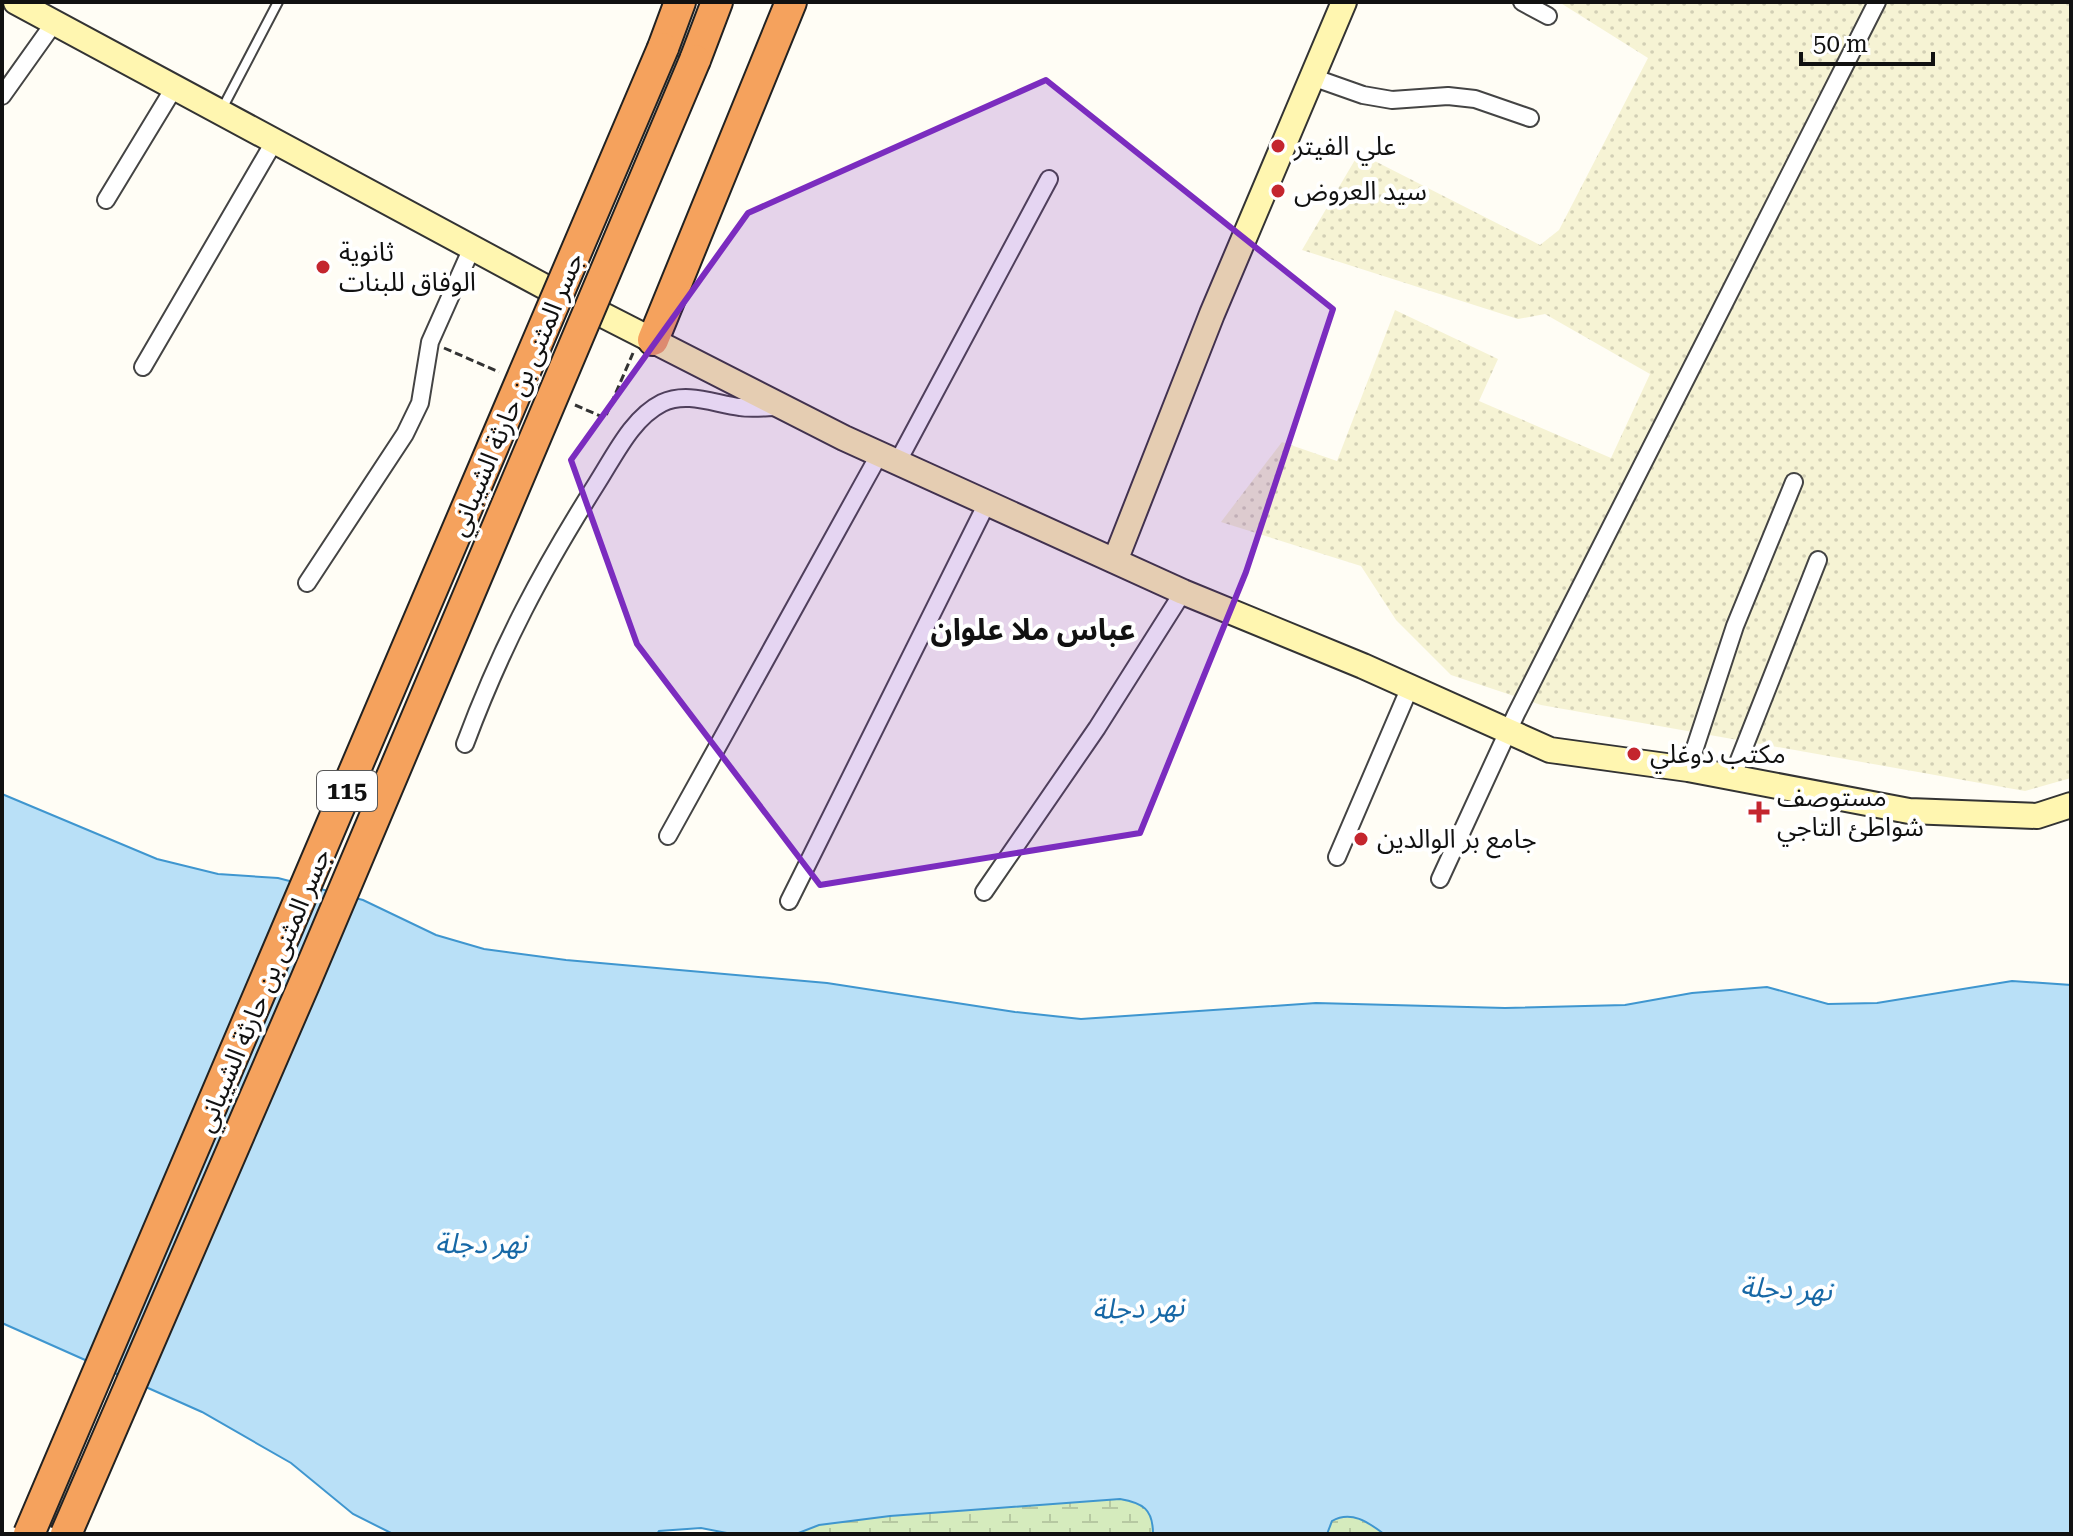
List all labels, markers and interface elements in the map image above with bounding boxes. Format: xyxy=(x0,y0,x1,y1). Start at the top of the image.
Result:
scale bar xyxy=(1801,16,1933,66)
text: 50 m xyxy=(1813,30,1868,58)
place label: علي الفيتر xyxy=(1293,131,1396,166)
marker: علي الفيتر xyxy=(1269,137,1287,155)
place label: سيد العروض xyxy=(1294,176,1427,207)
marker: سيد العروض xyxy=(1269,182,1287,200)
place label: ثانوية الوفاق للبنات xyxy=(339,237,476,297)
street label: جسر المثنى بن حارثة الشيباني xyxy=(443,248,594,542)
marker: ثانوية الوفاق للبنات xyxy=(314,258,332,276)
district label: عباس ملا علوان xyxy=(930,612,1136,647)
place label: مكتب دوغلي xyxy=(1650,739,1786,774)
marker: مكتب دوغلي xyxy=(1625,745,1643,763)
road number: 115 xyxy=(317,771,377,811)
place label: مستوصف شواطئ التاجي xyxy=(1777,782,1924,847)
marker: مستوصف شواطئ التاجي xyxy=(1748,801,1770,823)
place label: جامع بر الوالدين xyxy=(1377,824,1537,859)
marker: جامع بر الوالدين xyxy=(1352,830,1370,848)
street label: جسر المثنى بن حارثة الشيباني xyxy=(190,844,341,1138)
water label: نهر دجلة xyxy=(435,1227,529,1260)
water label: نهر دجلة xyxy=(1739,1270,1835,1308)
water label: نهر دجلة xyxy=(1092,1290,1186,1326)

